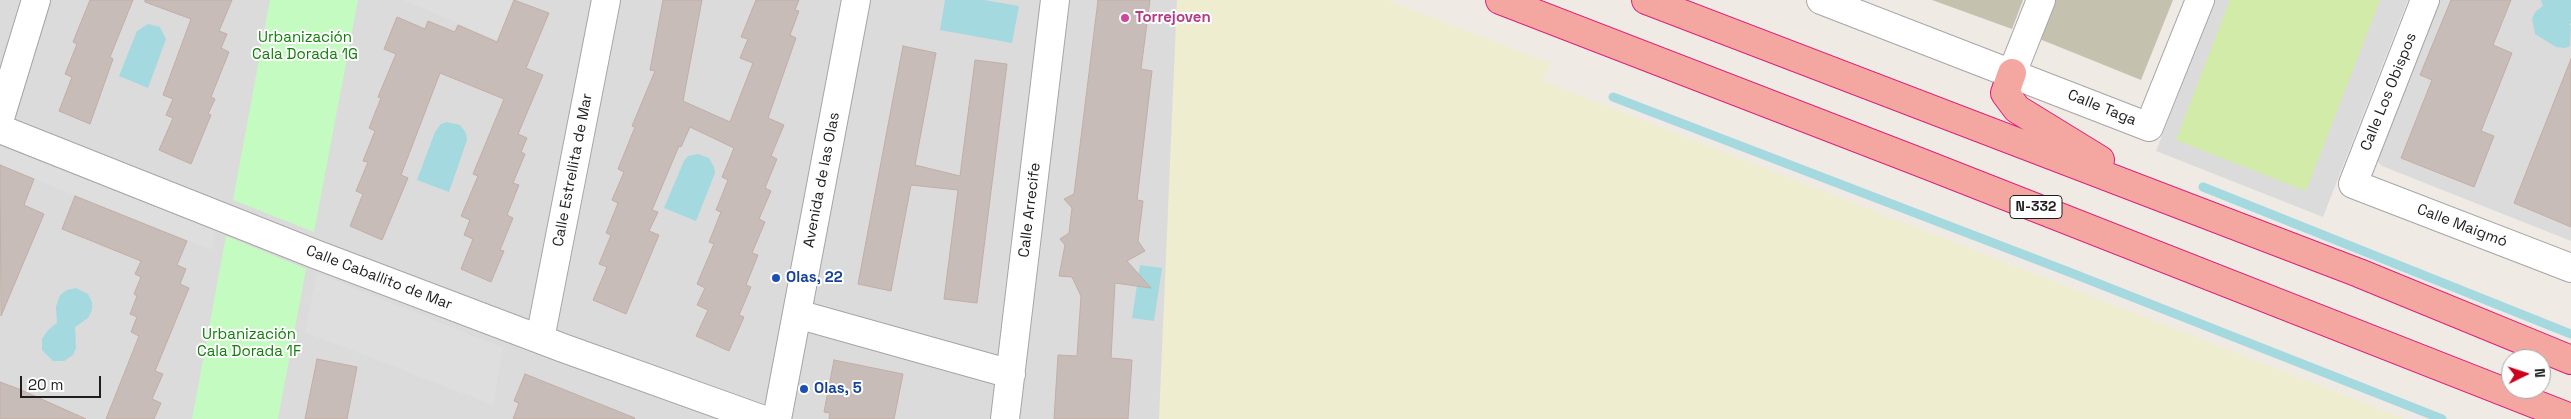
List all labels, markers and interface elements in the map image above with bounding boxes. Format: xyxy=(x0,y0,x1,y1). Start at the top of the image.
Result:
place label: Torrejoven xyxy=(1135,9,1211,27)
marker: Torrejoven xyxy=(1119,12,1131,24)
park label: Urbanización Cala Dorada 1G xyxy=(252,29,358,64)
street label: Calle Los Obispos xyxy=(2357,30,2421,154)
street label: Calle Taga xyxy=(2065,86,2139,130)
street label: Calle Estrellita de Mar xyxy=(549,92,597,248)
street label: Avenida de las Olas xyxy=(800,111,844,249)
street label: Calle Arrecife xyxy=(1015,162,1045,258)
road number: N-332 xyxy=(2010,196,2062,218)
street label: Calle Maigmó xyxy=(2414,201,2510,251)
street label: Calle Caballito de Mar xyxy=(303,242,455,314)
place label: Olas, 22 xyxy=(786,269,843,287)
marker: Olas, 22 xyxy=(770,272,782,284)
park label: Urbanización Cala Dorada 1F xyxy=(197,326,301,361)
north arrow xyxy=(2501,349,2551,399)
scale bar xyxy=(22,366,104,398)
text: N xyxy=(2531,368,2549,378)
text: 20 m xyxy=(28,375,63,394)
place label: Olas, 5 xyxy=(814,380,862,398)
marker: Olas, 5 xyxy=(798,383,810,395)

